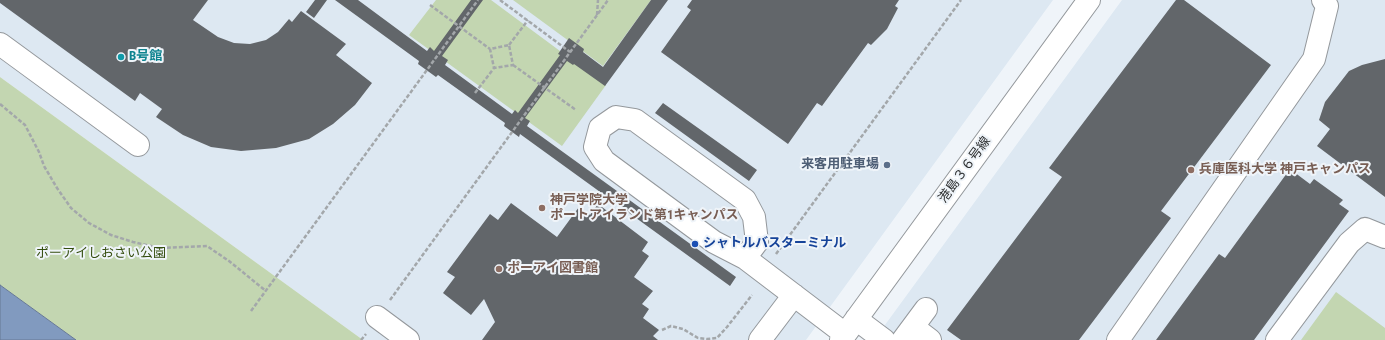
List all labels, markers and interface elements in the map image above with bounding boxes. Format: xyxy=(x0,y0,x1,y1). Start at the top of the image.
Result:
place label: B号館 xyxy=(129,49,162,65)
marker: B号館 xyxy=(116,52,126,62)
street label: 港島３６号線 xyxy=(936,134,994,206)
place label: 来客用駐車場 xyxy=(801,157,879,173)
marker: 来客用駐車場 xyxy=(882,160,892,170)
place label: 兵庫医科大学 神戸キャンパス xyxy=(1199,162,1371,178)
marker: 兵庫医科大学 神戸キャンパス xyxy=(1186,165,1196,175)
place label: 神戸学院大学 ポートアイランド第1キャンパス xyxy=(550,193,739,224)
marker: 神戸学院大学 ポートアイランド第1キャンパス xyxy=(537,203,547,213)
place label: シャトルバスターミナル xyxy=(703,236,846,252)
marker: シャトルバスターミナル xyxy=(690,239,700,249)
park label: ポーアイしおさい公園 xyxy=(36,246,166,262)
place label: ポーアイ図書館 xyxy=(507,261,598,277)
marker: ポーアイ図書館 xyxy=(494,264,504,274)

